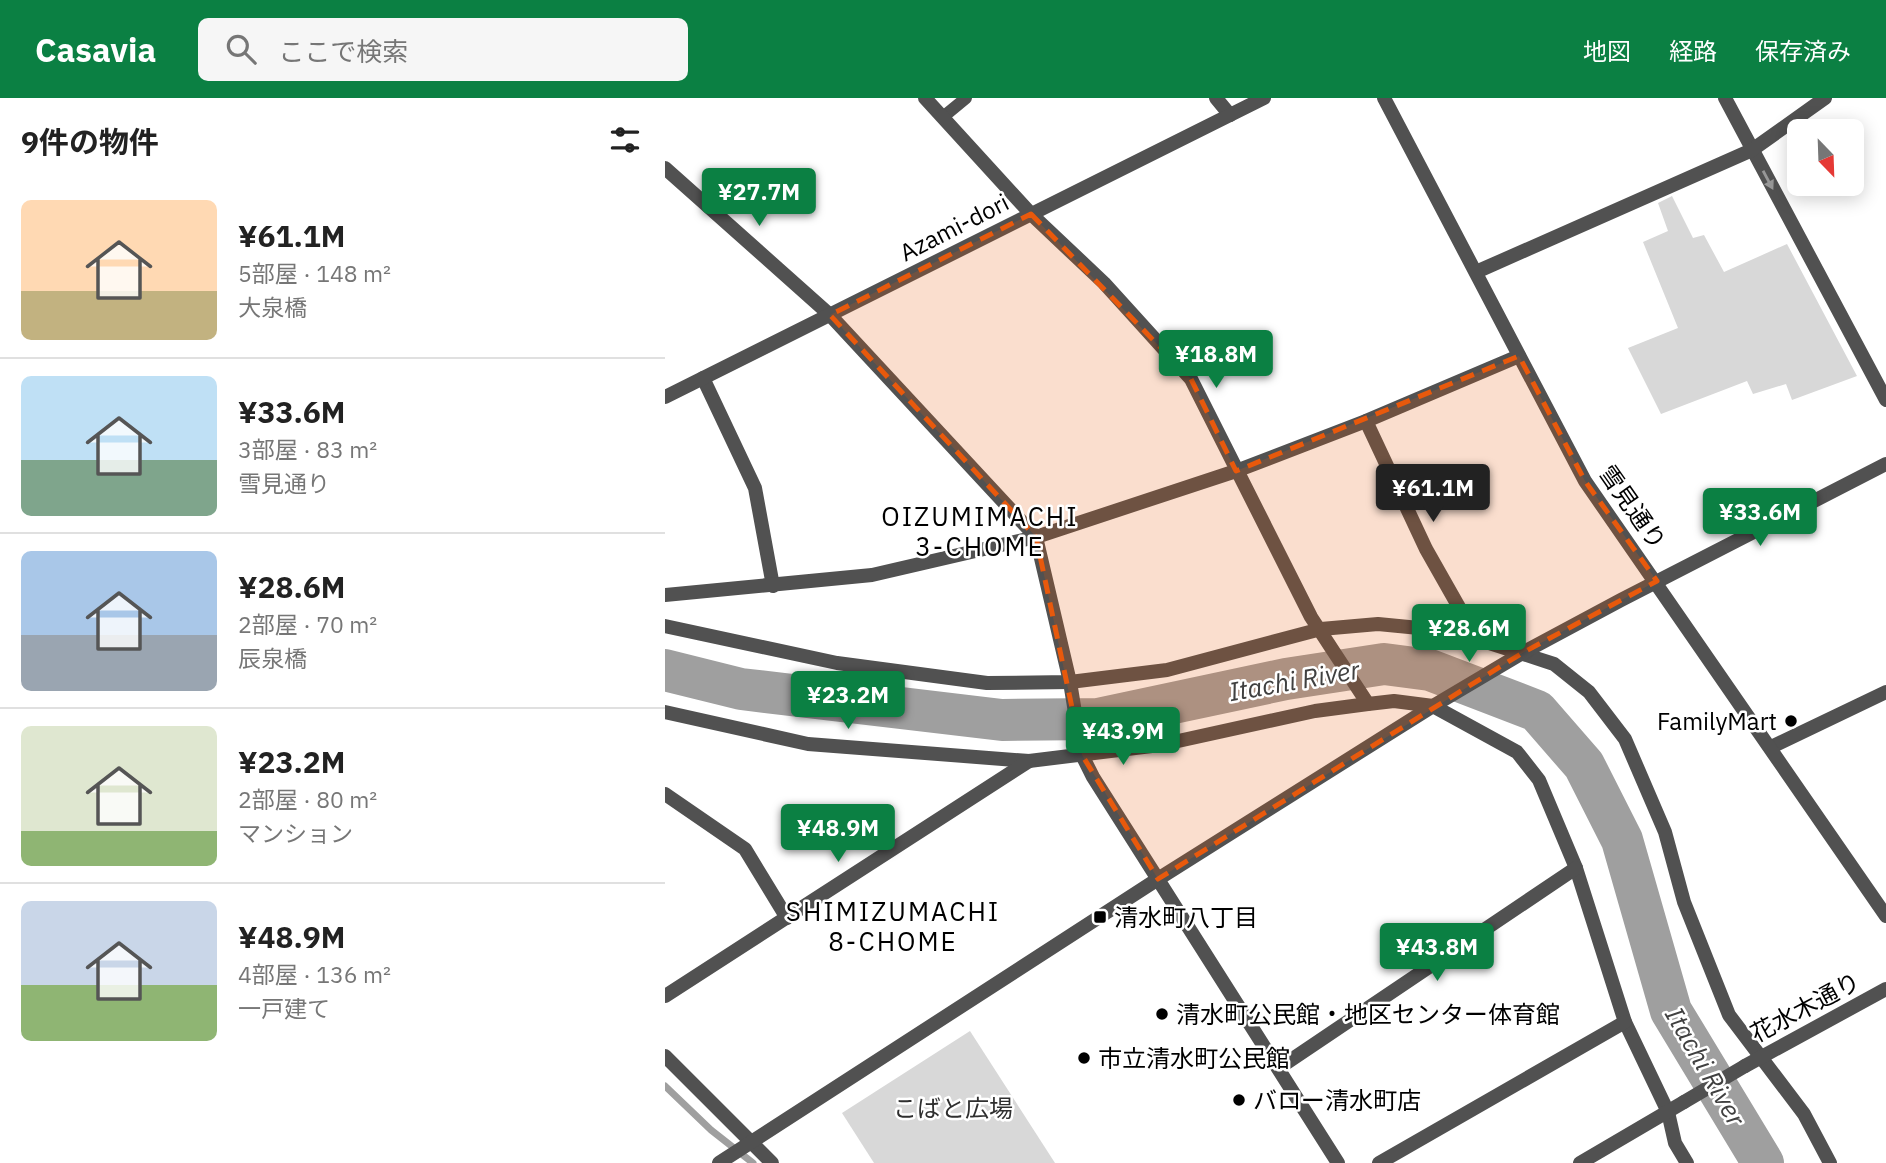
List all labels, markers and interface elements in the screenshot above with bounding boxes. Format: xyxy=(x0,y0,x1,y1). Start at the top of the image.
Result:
search box xyxy=(198,18,688,81)
text: Casavia xyxy=(35,28,156,71)
icon: search xyxy=(222,30,260,68)
text: ここで検索 xyxy=(278,34,408,68)
text: 地図 xyxy=(1583,35,1631,67)
text: 経路 xyxy=(1669,35,1717,67)
text: 保存済み xyxy=(1755,35,1851,67)
north arrow xyxy=(1787,119,1864,196)
map controls xyxy=(1787,119,1864,196)
icon: filters xyxy=(606,121,644,159)
text: 9件の物件 xyxy=(21,122,159,161)
pin: ¥27.7M xyxy=(702,169,816,228)
one-way arrow xyxy=(1762,170,1774,190)
text: ¥27.7M xyxy=(718,176,800,206)
street label: Azami-dori xyxy=(894,186,1014,268)
text: ¥61.1M xyxy=(238,216,345,255)
icon: home xyxy=(77,228,161,312)
text: 5部屋 · 148 m² xyxy=(238,258,391,288)
text: 大泉橋 xyxy=(238,292,307,322)
pin: ¥18.8M xyxy=(1159,330,1273,390)
text: ¥18.8M xyxy=(1175,338,1257,368)
text: ¥33.6M xyxy=(238,392,345,431)
icon: home xyxy=(77,404,161,488)
text: 3部屋 · 83 m² xyxy=(238,434,377,464)
street label: 雪見通り xyxy=(1592,459,1674,555)
pin: ¥61.1M xyxy=(1376,464,1490,524)
text: 雪見通り xyxy=(238,468,330,498)
text: ¥61.1M xyxy=(1392,472,1474,502)
pin: ¥33.6M xyxy=(1703,489,1817,548)
text: ¥33.6M xyxy=(1719,496,1801,526)
district label: OIZUMIMACHI 3-CHOME xyxy=(881,499,1079,563)
text: ¥28.6M xyxy=(238,567,345,606)
icon: home xyxy=(77,579,161,663)
pin: ¥28.6M xyxy=(1412,604,1526,664)
text: 2部屋 · 70 m² xyxy=(238,609,377,639)
text: ¥28.6M xyxy=(1428,612,1510,642)
text: 辰泉橋 xyxy=(238,643,307,673)
water label: Itachi River xyxy=(1226,652,1363,708)
pin: ¥23.2M xyxy=(791,672,905,731)
text: ¥23.2M xyxy=(807,679,889,709)
place label: FamilyMart xyxy=(1657,705,1777,737)
pin: ¥43.9M xyxy=(1066,708,1180,767)
marker: FamilyMart xyxy=(1783,713,1799,729)
text: ¥43.9M xyxy=(1082,715,1164,745)
text: ¥23.2M xyxy=(238,742,345,781)
icon: home xyxy=(77,754,161,838)
text: 2部屋 · 80 m² xyxy=(238,784,377,814)
pin: ¥48.9M xyxy=(781,804,895,864)
text: ¥48.9M xyxy=(797,812,879,842)
text: マンション xyxy=(238,818,353,848)
district label: SHIMIZUMACHI 8-CHOME xyxy=(786,894,1000,958)
place label: 清水町八丁目 xyxy=(1114,901,1258,933)
marker: 清水町八丁目 xyxy=(1092,909,1108,925)
text: ¥48.9M xyxy=(238,917,345,956)
pin: ¥43.8M xyxy=(1380,924,1494,983)
icon: home xyxy=(77,929,161,1013)
text: ¥43.8M xyxy=(1396,931,1478,961)
text: 4部屋 · 136 m² xyxy=(238,959,391,989)
street label: 花水木通り xyxy=(1745,965,1865,1049)
text: 一戸建て xyxy=(238,993,330,1023)
place label: 清水町公民館・地区センター体育館 xyxy=(1176,998,1560,1030)
water label: Itachi River xyxy=(1658,1000,1755,1133)
marker: 清水町公民館・地区センター体育館 xyxy=(1154,1006,1170,1022)
place label: 市立清水町公民館 xyxy=(1098,1042,1290,1074)
marker: 市立清水町公民館 xyxy=(1076,1050,1092,1066)
place label: バロー清水町店 xyxy=(1253,1084,1421,1116)
park label: こばと広場 xyxy=(893,1092,1013,1124)
marker: バロー清水町店 xyxy=(1231,1092,1247,1108)

